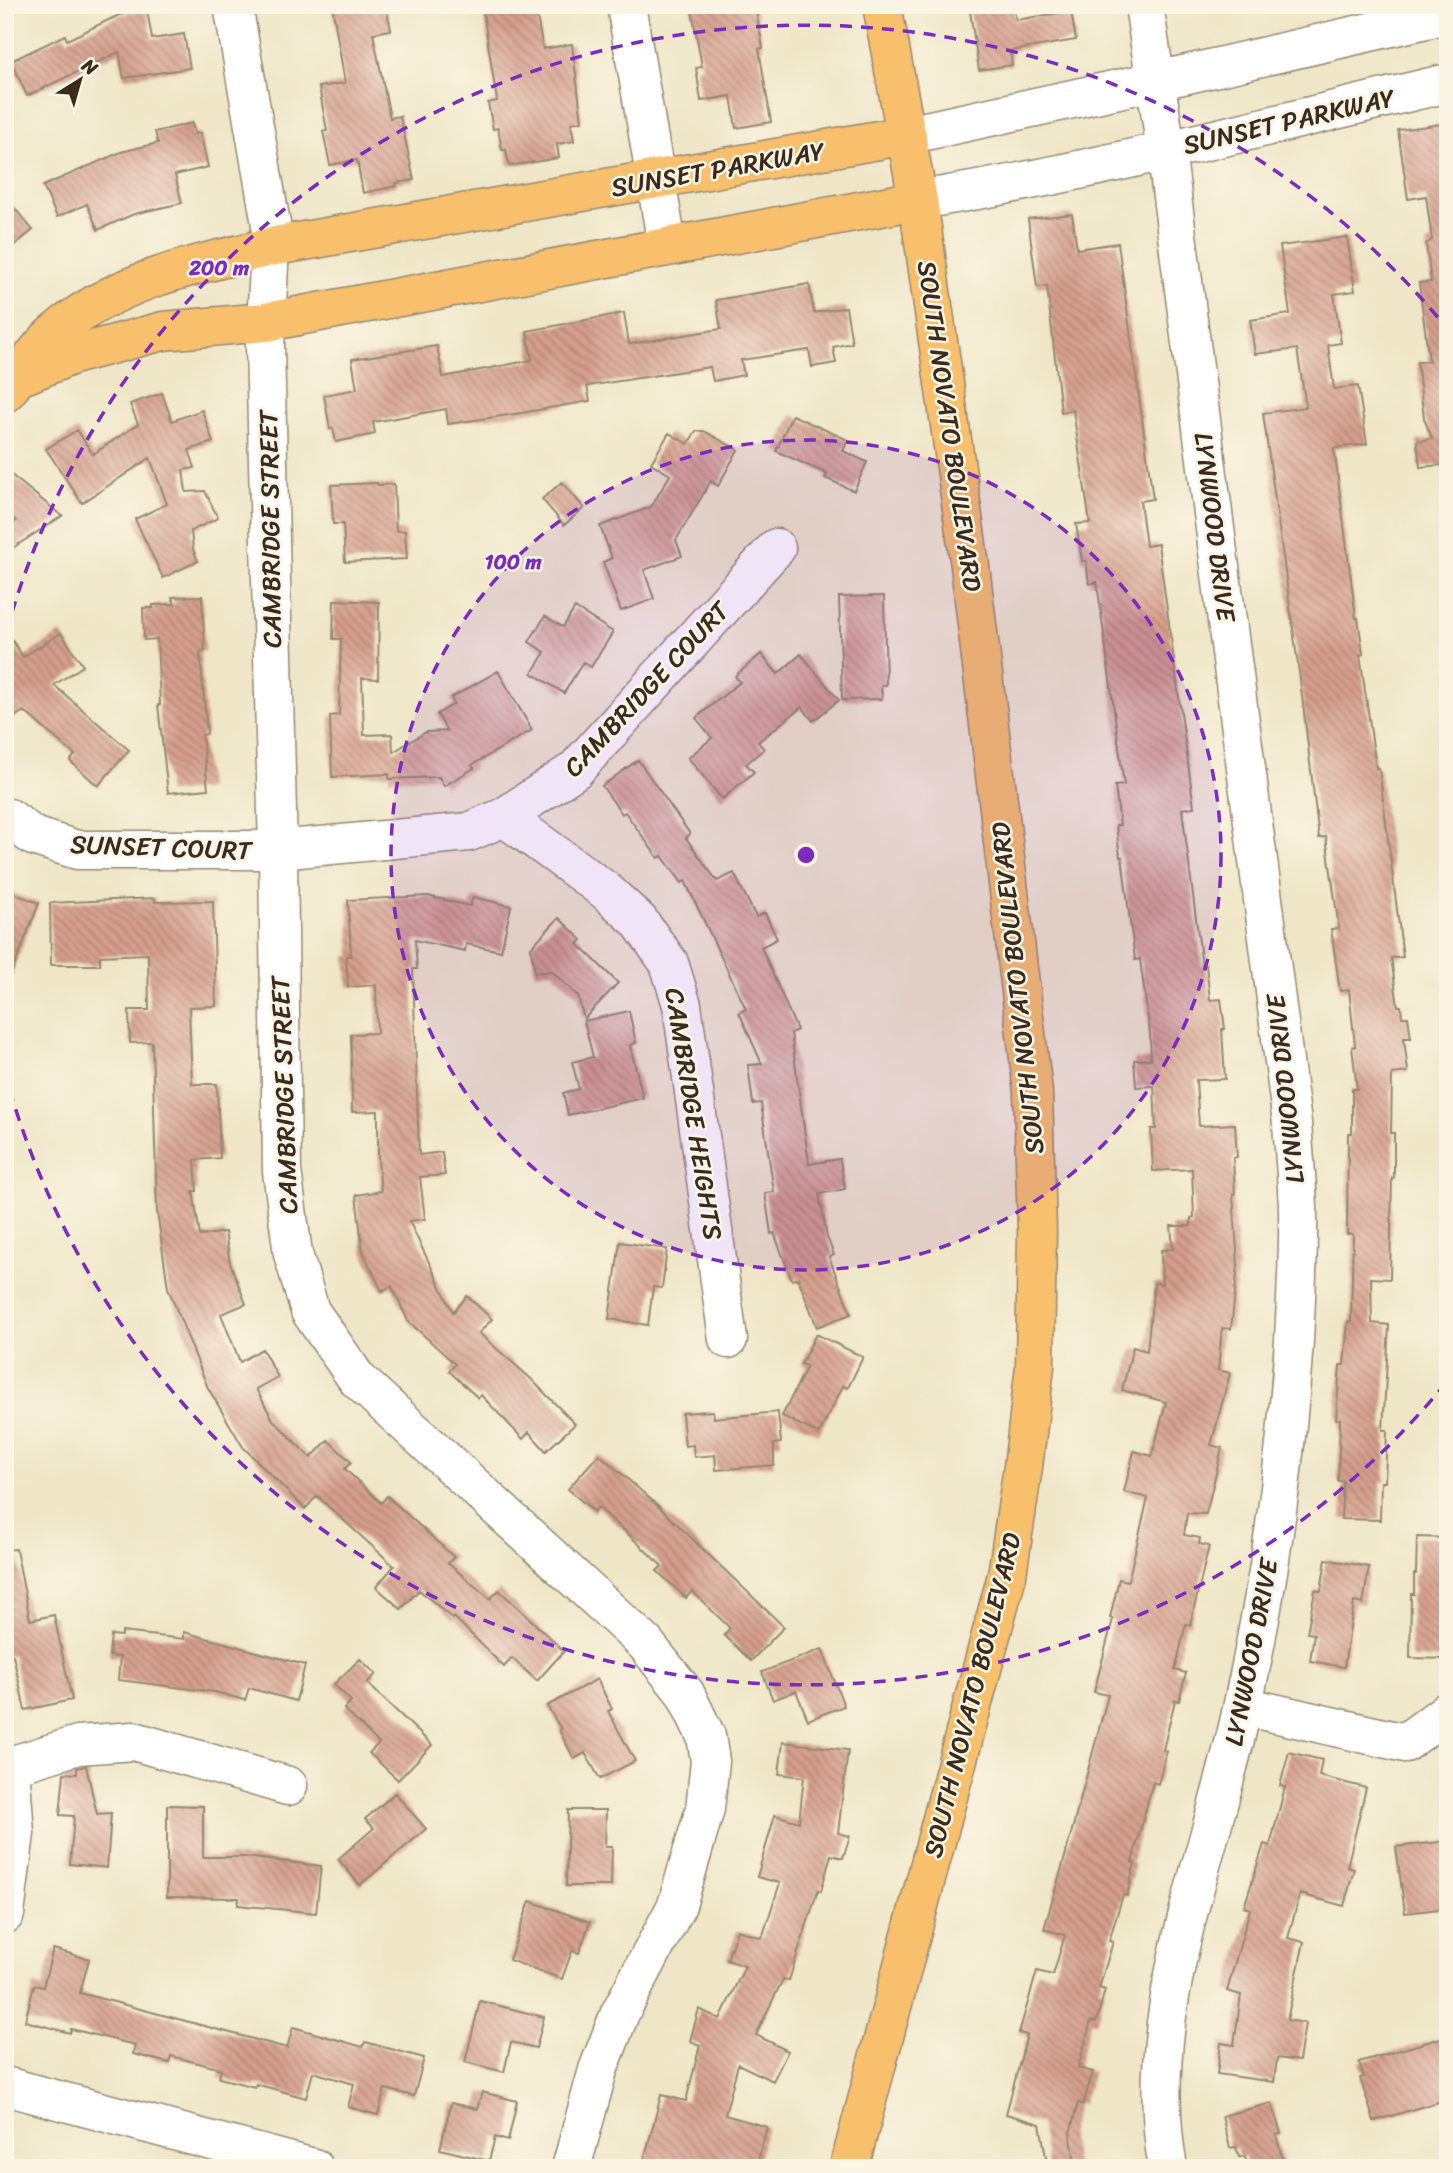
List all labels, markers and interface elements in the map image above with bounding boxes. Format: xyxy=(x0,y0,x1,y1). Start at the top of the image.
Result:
north arrow xyxy=(46,46,116,116)
text: N xyxy=(74,49,106,84)
street label: SUNSET PARKWAY xyxy=(1178,74,1400,168)
street label: SUNSET PARKWAY xyxy=(607,127,829,210)
text: 200 m xyxy=(188,249,250,287)
street label: SOUTH NOVATO BOULEVARD xyxy=(904,258,996,595)
street label: CAMBRIDGE STREET xyxy=(245,408,295,648)
street label: LYNWOOD DRIVE xyxy=(1181,430,1250,626)
text: 100 m xyxy=(484,543,542,581)
street label: CAMBRIDGE COURT xyxy=(552,589,742,788)
street label: SOUTH NOVATO BOULEVARD xyxy=(977,819,1057,1156)
street label: SUNSET COURT xyxy=(69,821,254,873)
centre of rings xyxy=(794,843,818,867)
street label: CAMBRIDGE STREET xyxy=(257,974,311,1215)
street label: CAMBRIDGE HEIGHTS xyxy=(651,984,737,1244)
street label: LYNWOOD DRIVE xyxy=(1252,991,1318,1186)
street label: SOUTH NOVATO BOULEVARD xyxy=(909,1527,1035,1862)
street label: LYNWOOD DRIVE xyxy=(1210,1553,1292,1750)

